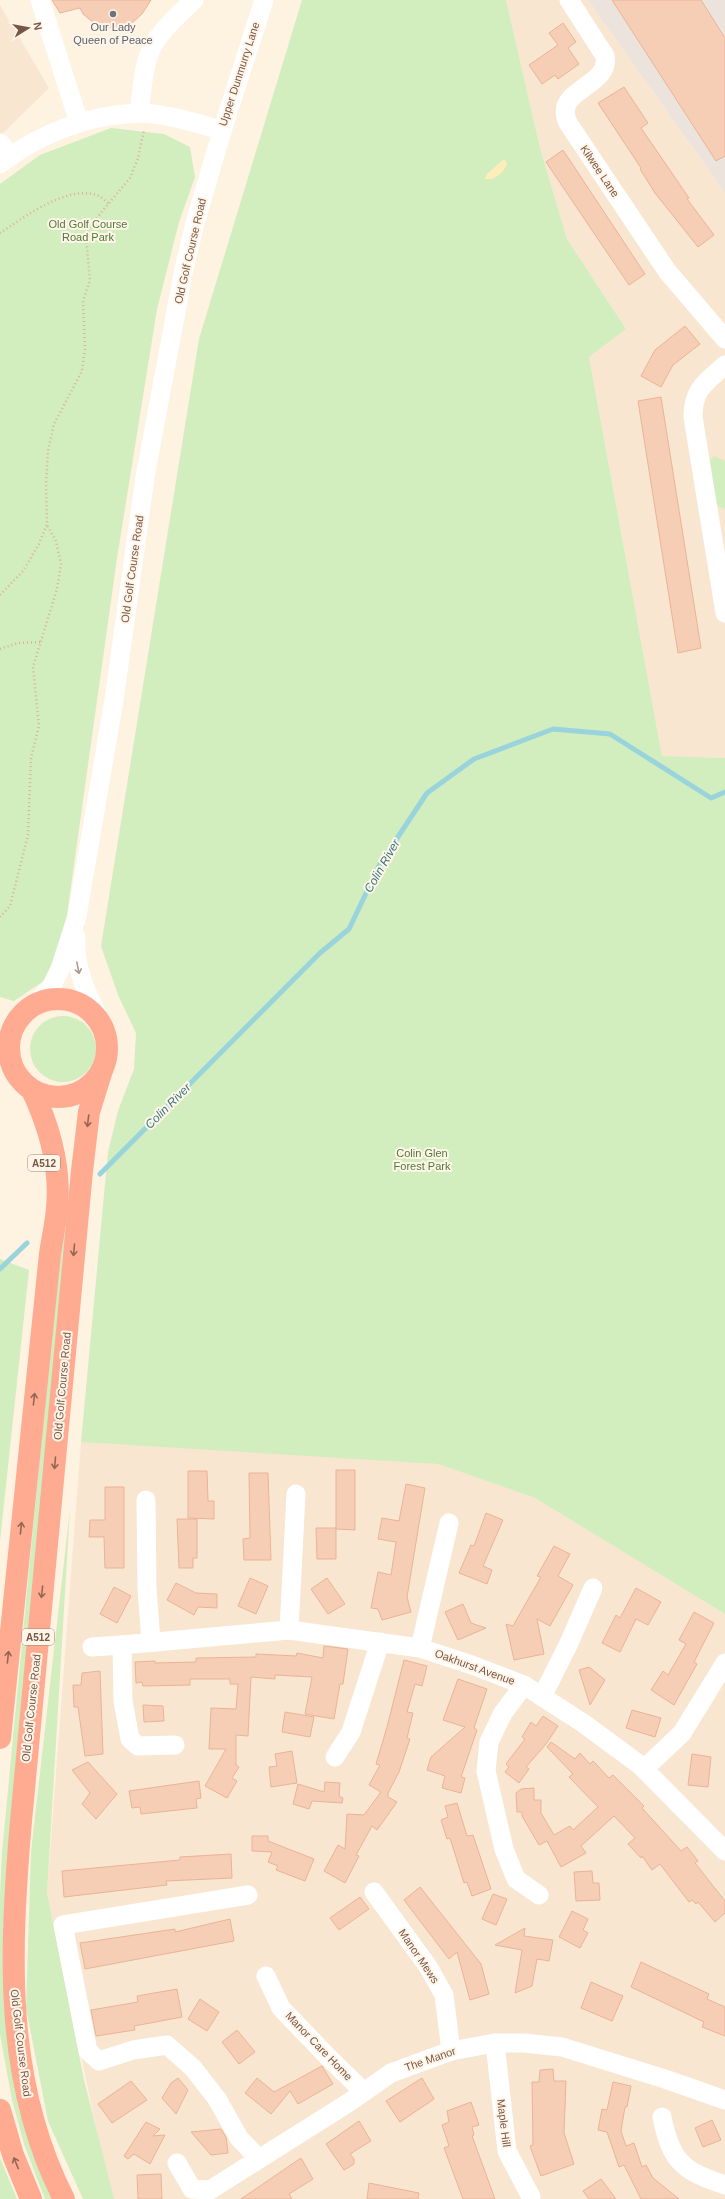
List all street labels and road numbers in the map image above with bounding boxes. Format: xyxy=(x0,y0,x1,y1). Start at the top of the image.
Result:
street label: Upper Dunmurry Lane xyxy=(216,20,262,128)
street label: Kilwee Lane xyxy=(578,143,622,199)
street label: Old Golf Course Road xyxy=(172,197,208,305)
street label: Old Golf Course Road xyxy=(119,515,145,623)
road number: A512 xyxy=(28,1155,60,1171)
street label: Old Golf Course Road xyxy=(51,1332,73,1440)
road number: A512 xyxy=(22,1629,54,1645)
street label: Oakhurst Avenue xyxy=(433,1647,517,1687)
street label: Old Golf Course Road xyxy=(19,1654,43,1762)
street label: Manor Mews xyxy=(396,1927,442,1986)
street label: Old Golf Course Road xyxy=(8,1989,34,2097)
street label: Manor Care Home xyxy=(283,2009,355,2083)
street label: The Manor xyxy=(403,2045,457,2073)
street label: Maple Hill xyxy=(495,2098,513,2148)

